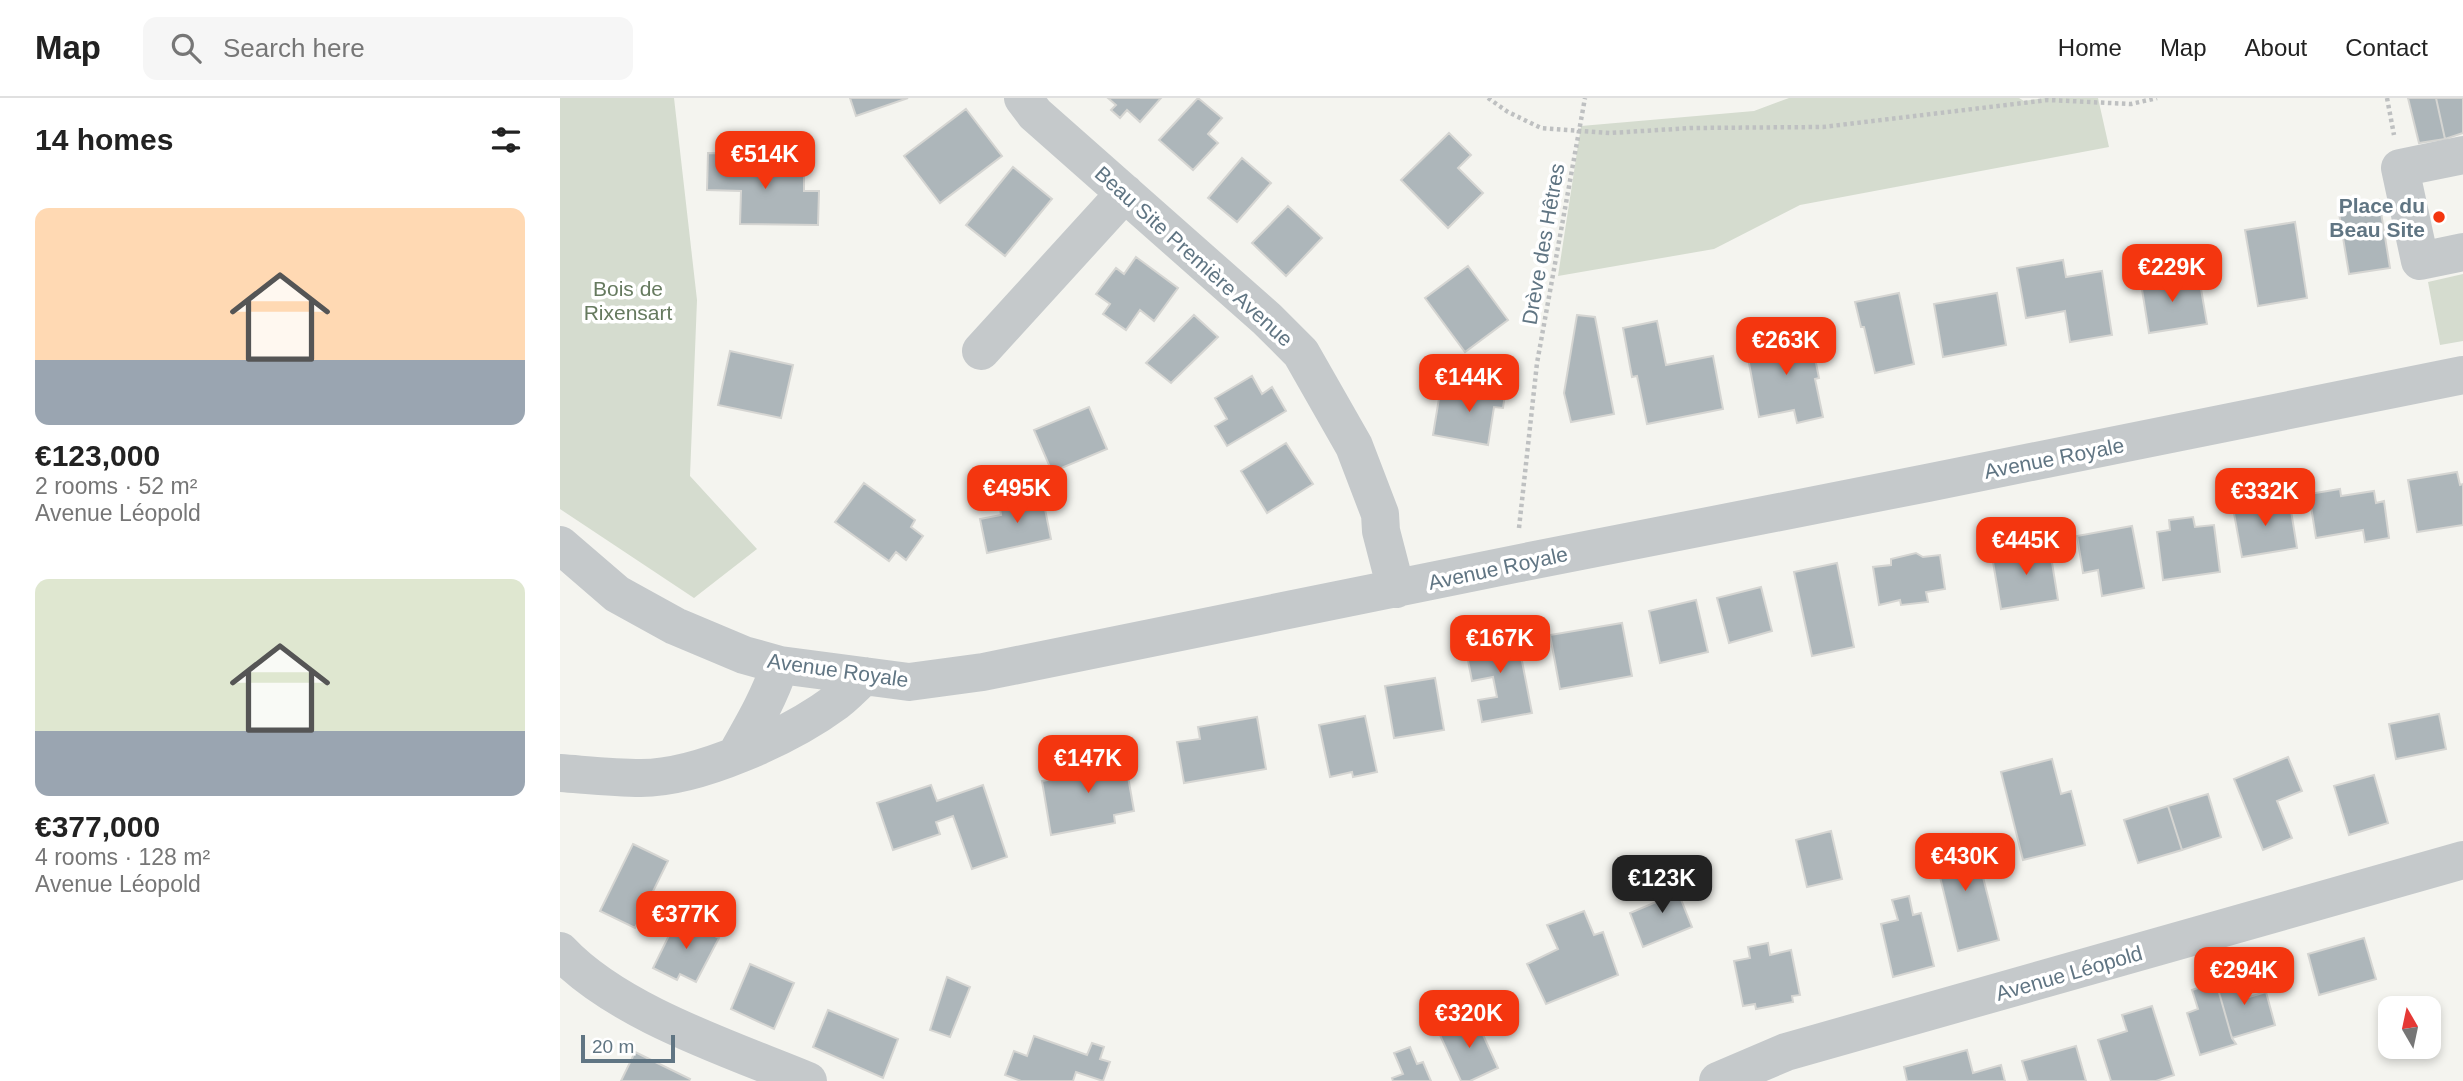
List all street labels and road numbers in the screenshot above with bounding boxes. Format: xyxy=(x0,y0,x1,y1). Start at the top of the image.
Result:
street label: Beau Site Première Avenue xyxy=(1091,161,1297,351)
street label: Drève des Hêtres xyxy=(1517,162,1569,326)
street label: Avenue Royale xyxy=(1982,433,2126,483)
street label: Avenue Royale xyxy=(1426,542,1570,594)
street label: Avenue Royale xyxy=(766,649,910,691)
street label: Avenue Léopold xyxy=(1993,941,2145,1005)

